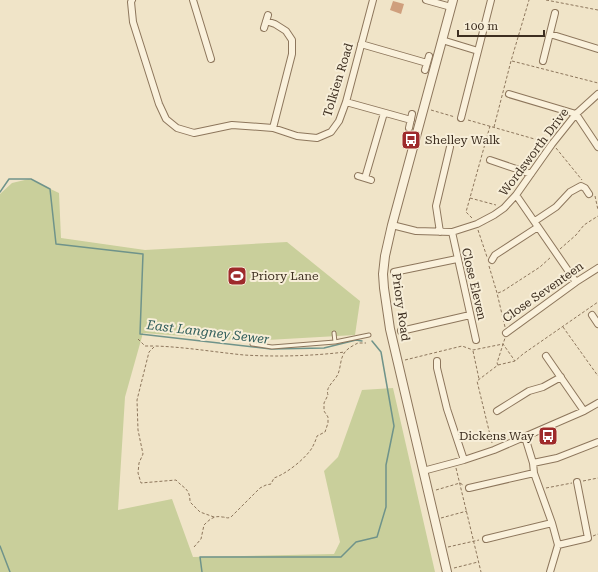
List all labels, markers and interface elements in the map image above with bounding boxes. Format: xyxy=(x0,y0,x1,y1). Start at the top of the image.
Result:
scale bar xyxy=(458,12,544,38)
text: 100 m xyxy=(464,19,498,33)
street label: Tolkien Road xyxy=(320,41,356,119)
street label: Wordsworth Drive xyxy=(497,105,572,199)
bus stop icon: Shelley Walk xyxy=(400,129,422,151)
place label: Shelley Walk xyxy=(425,133,501,147)
street label: Close Eleven xyxy=(459,246,489,322)
street label: Close Seventeen xyxy=(500,259,586,325)
sports icon: Priory Lane xyxy=(226,265,248,287)
place label: Priory Lane xyxy=(251,269,319,283)
street label: Priory Road xyxy=(389,272,413,342)
water label: East Langney Sewer xyxy=(145,317,271,347)
bus stop icon: Dickens Way xyxy=(537,425,559,447)
place label: Dickens Way xyxy=(459,429,535,443)

